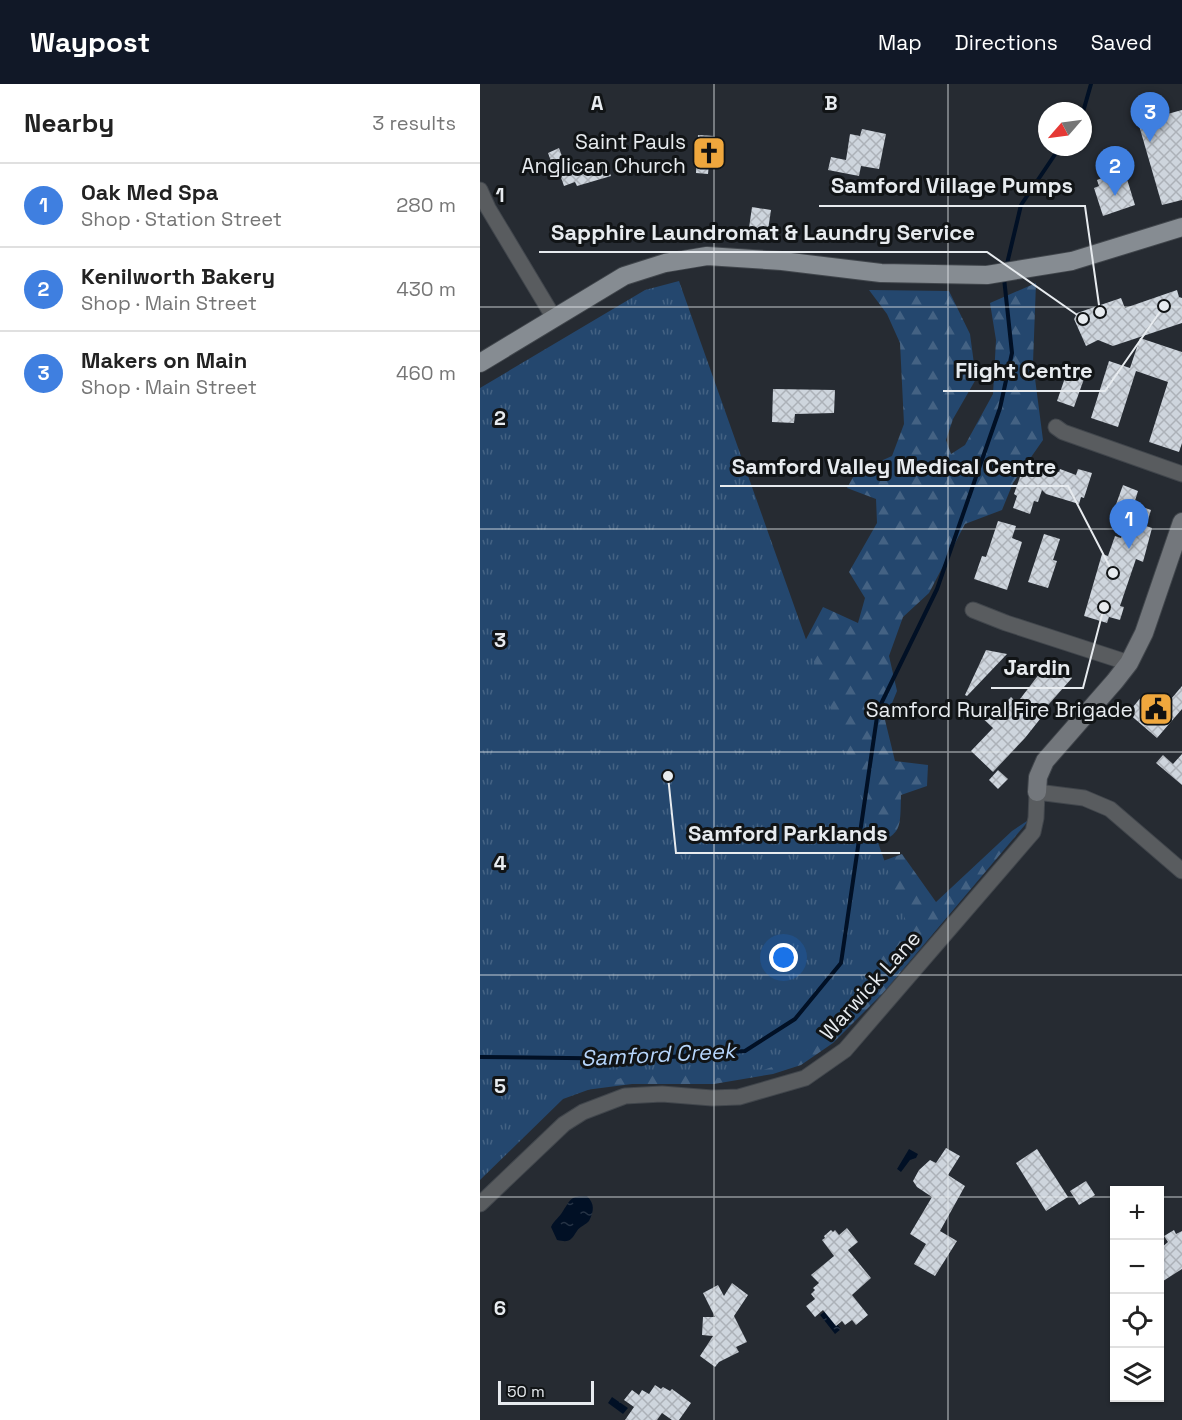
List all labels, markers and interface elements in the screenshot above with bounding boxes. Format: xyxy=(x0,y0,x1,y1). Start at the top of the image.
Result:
text: Waypost xyxy=(30,24,150,60)
text: Map xyxy=(878,29,922,56)
text: Directions xyxy=(955,29,1058,56)
text: Saved xyxy=(1091,29,1152,56)
text: A xyxy=(591,90,604,116)
text: B xyxy=(824,90,838,116)
pin: 3 xyxy=(1130,92,1170,142)
north arrow xyxy=(1038,102,1092,156)
text: Nearby xyxy=(24,106,114,140)
text: 3 results xyxy=(372,110,456,136)
place label: Saint Pauls Anglican Church xyxy=(521,128,686,179)
church icon: Saint Pauls Anglican Church xyxy=(691,135,727,171)
pin: 2 xyxy=(1096,147,1134,196)
callout: Samford Village Pumps xyxy=(819,166,1085,206)
text: Samford Village Pumps xyxy=(831,171,1073,199)
text: Oak Med Spa xyxy=(81,178,218,206)
text: 1 xyxy=(495,182,505,208)
text: 1 xyxy=(39,192,48,218)
text: 280 m xyxy=(396,192,456,218)
text: Shop · Station Street xyxy=(81,206,282,232)
callout: Sapphire Laundromat & Laundry Service xyxy=(539,212,987,252)
text: Sapphire Laundromat & Laundry Service xyxy=(551,218,975,246)
text: Kenilworth Bakery xyxy=(81,262,275,290)
text: 2 xyxy=(38,276,49,302)
text: 430 m xyxy=(396,276,456,302)
text: Shop · Main Street xyxy=(81,290,257,316)
text: Makers on Main xyxy=(81,346,247,374)
callout: Flight Centre xyxy=(943,351,1105,391)
text: Flight Centre xyxy=(955,356,1093,384)
text: 3 xyxy=(37,360,50,386)
text: 460 m xyxy=(396,360,456,386)
text: Shop · Main Street xyxy=(81,374,257,400)
text: 2 xyxy=(494,405,506,431)
callout: Samford Valley Medical Centre xyxy=(720,446,1068,486)
text: Samford Valley Medical Centre xyxy=(732,452,1056,480)
pin: 1 xyxy=(1110,500,1148,549)
text: 3 xyxy=(494,627,506,653)
callout: Jardin xyxy=(991,648,1083,688)
text: Jardin xyxy=(1003,653,1071,681)
public building icon: Samford Rural Fire Brigade xyxy=(1138,691,1174,727)
place label: Samford Rural Fire Brigade xyxy=(866,696,1133,723)
callout: Samford Parklands xyxy=(676,813,900,853)
text: Samford Parklands xyxy=(688,819,888,847)
text: 4 xyxy=(494,850,507,876)
street label: Warwick Lane xyxy=(814,925,926,1045)
your location xyxy=(769,943,798,972)
water label: Samford Creek xyxy=(580,1036,738,1072)
text: 5 xyxy=(494,1073,506,1099)
map controls xyxy=(1110,1186,1164,1402)
button: + xyxy=(1110,1186,1164,1240)
button: − xyxy=(1110,1240,1164,1294)
button: locate xyxy=(1110,1294,1164,1348)
text: 6 xyxy=(494,1295,506,1321)
button: layers xyxy=(1110,1348,1164,1402)
scale bar xyxy=(498,1378,594,1406)
text: 50 m xyxy=(507,1381,545,1402)

